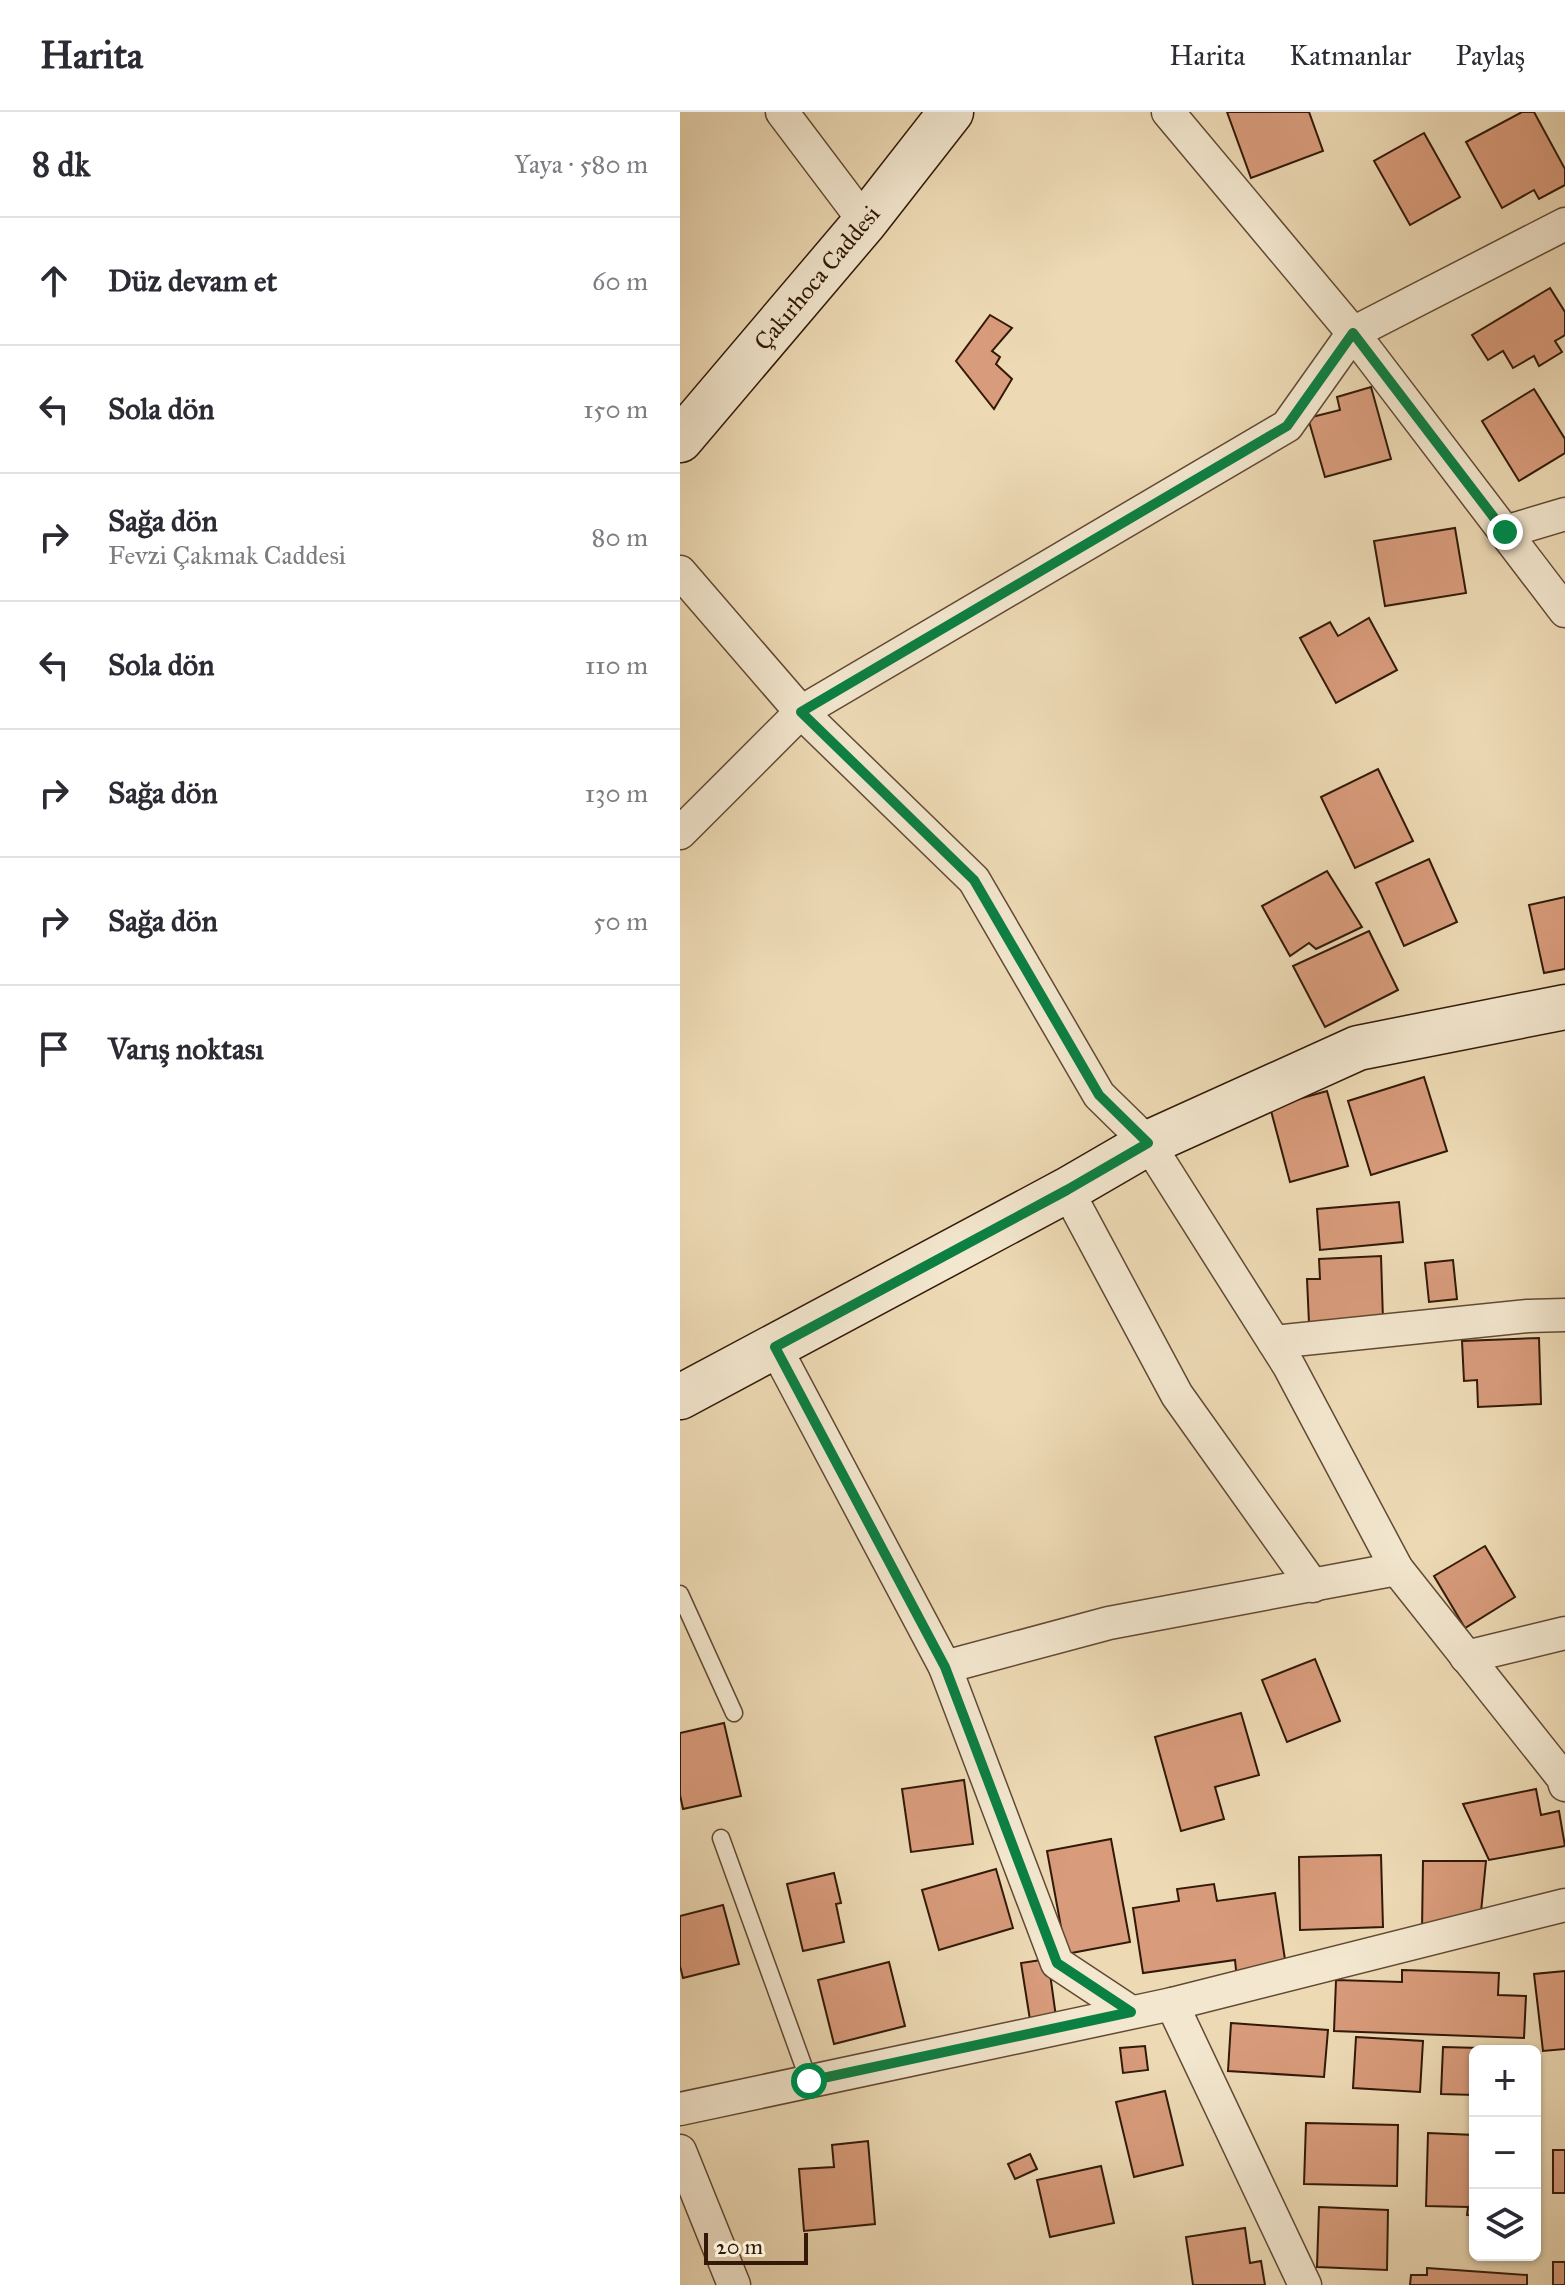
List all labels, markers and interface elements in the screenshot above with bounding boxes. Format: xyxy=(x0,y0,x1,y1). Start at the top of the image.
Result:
text: Harita xyxy=(40,32,143,78)
text: Harita xyxy=(1169,38,1245,73)
text: Katmanlar xyxy=(1289,38,1411,73)
text: Paylaş xyxy=(1455,38,1525,73)
text: 8 dk xyxy=(32,144,90,185)
text: Yaya · 580 m xyxy=(514,148,648,180)
street label: Çakırhoca Caddesi xyxy=(748,199,887,357)
icon: ahead xyxy=(32,259,76,303)
text: Düz devam et xyxy=(108,263,277,299)
text: 60 m xyxy=(592,265,648,297)
icon: left xyxy=(32,387,76,431)
text: Sola dön xyxy=(108,391,214,427)
text: 150 m xyxy=(583,393,648,425)
text: Sağa dön xyxy=(108,503,218,539)
route end xyxy=(1487,514,1523,550)
icon: right xyxy=(32,515,76,559)
text: 80 m xyxy=(592,521,648,553)
text: Fevzi Çakmak Caddesi xyxy=(108,539,346,571)
icon: left xyxy=(32,643,76,687)
text: Sola dön xyxy=(108,647,214,683)
text: 110 m xyxy=(585,649,648,681)
icon: right xyxy=(32,771,76,815)
text: Sağa dön xyxy=(108,775,218,811)
text: 130 m xyxy=(585,777,648,809)
icon: right xyxy=(32,899,76,943)
text: Sağa dön xyxy=(108,903,218,939)
text: 50 m xyxy=(593,905,648,937)
icon: arrive xyxy=(32,1027,76,1071)
text: Varış noktası xyxy=(108,1031,264,1067)
map controls xyxy=(1469,2045,1541,2261)
button: + xyxy=(1469,2045,1541,2117)
route start xyxy=(791,2063,827,2099)
button: − xyxy=(1469,2117,1541,2189)
button: layers xyxy=(1469,2189,1541,2261)
scale bar xyxy=(704,2229,808,2265)
text: 20 m xyxy=(716,2233,763,2260)

